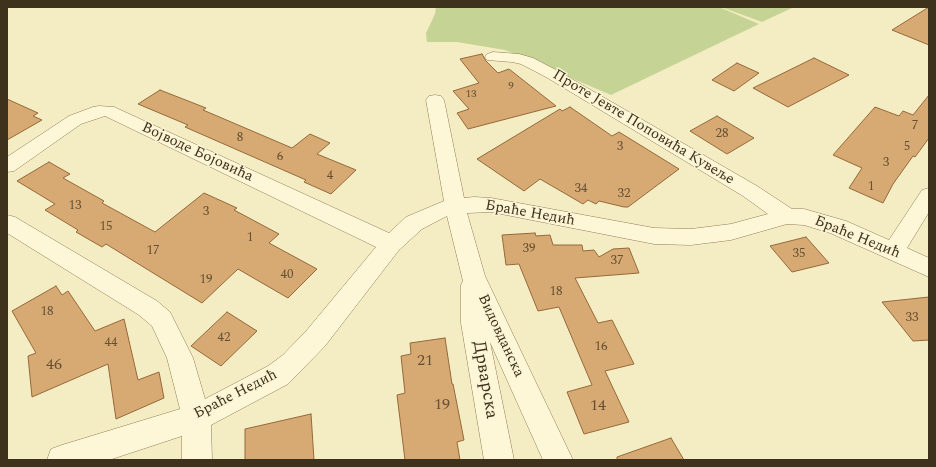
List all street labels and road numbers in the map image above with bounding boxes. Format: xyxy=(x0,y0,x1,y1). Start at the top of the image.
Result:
street label: Проте Јевте Поповића Кувеље xyxy=(549,66,737,190)
street label: Војводе Бојовића xyxy=(138,119,256,187)
street label: Браће Недић xyxy=(484,197,576,231)
street label: Браће Недић xyxy=(812,213,902,263)
street label: Видовданска xyxy=(473,292,527,380)
street label: Дрварска xyxy=(467,339,501,421)
street label: Браће Недић xyxy=(191,366,281,424)

